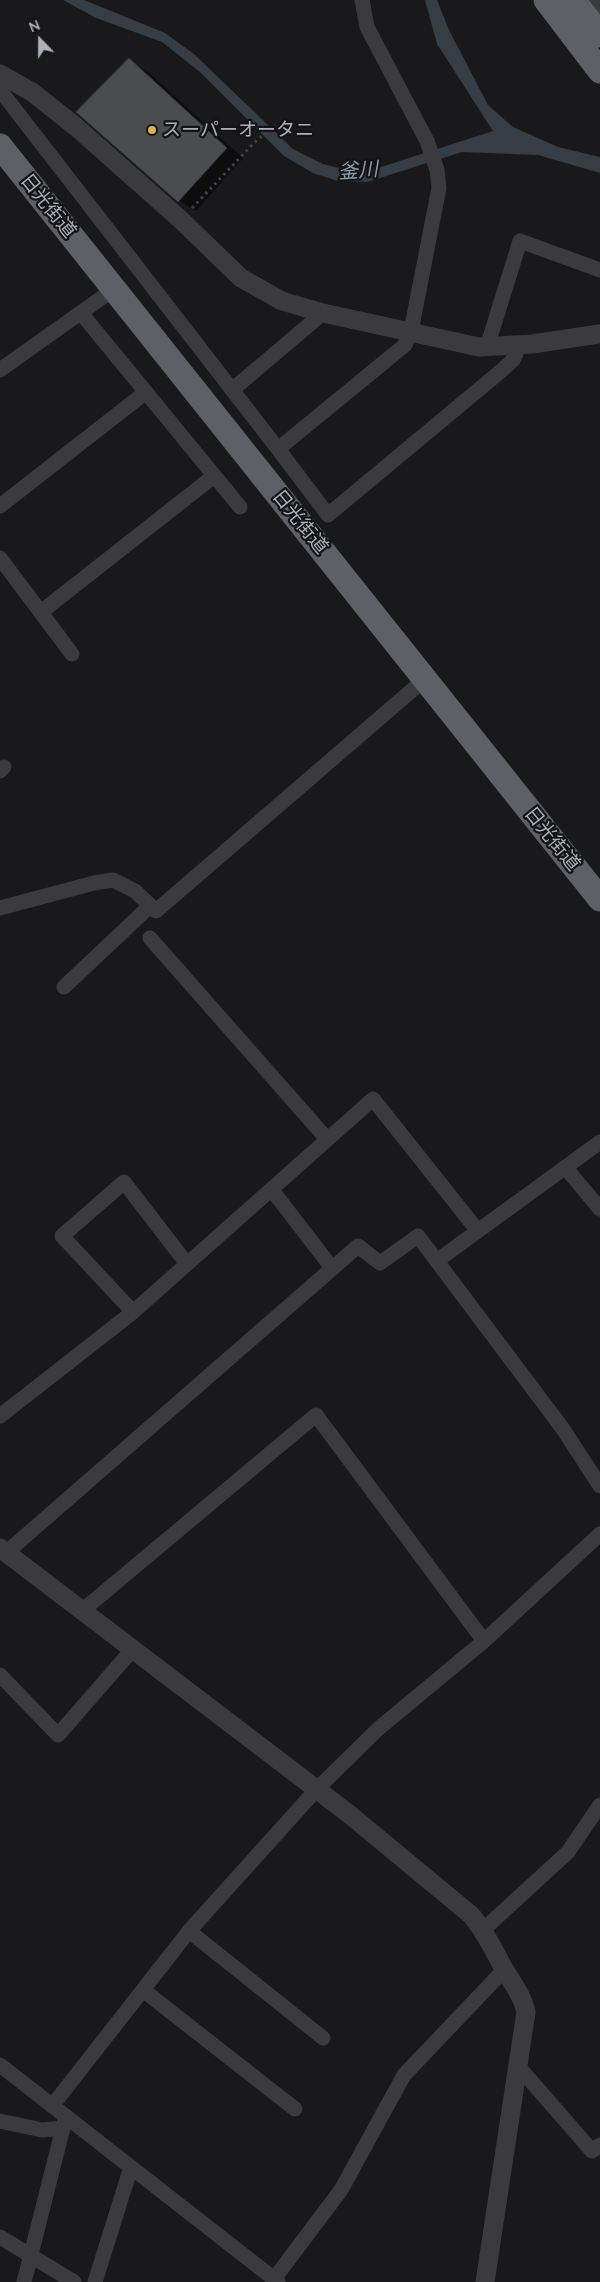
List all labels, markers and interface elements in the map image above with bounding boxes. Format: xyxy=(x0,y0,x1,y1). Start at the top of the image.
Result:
north arrow xyxy=(15,15,65,65)
text: N xyxy=(26,16,43,36)
place label: スーパーオータニ xyxy=(162,119,314,141)
marker: スーパーオータニ xyxy=(146,124,158,136)
water label: 釜川 xyxy=(337,158,379,184)
street label: 日光街道 xyxy=(15,169,81,243)
street label: 日光街道 xyxy=(267,485,333,559)
street label: 日光街道 xyxy=(519,802,585,876)

